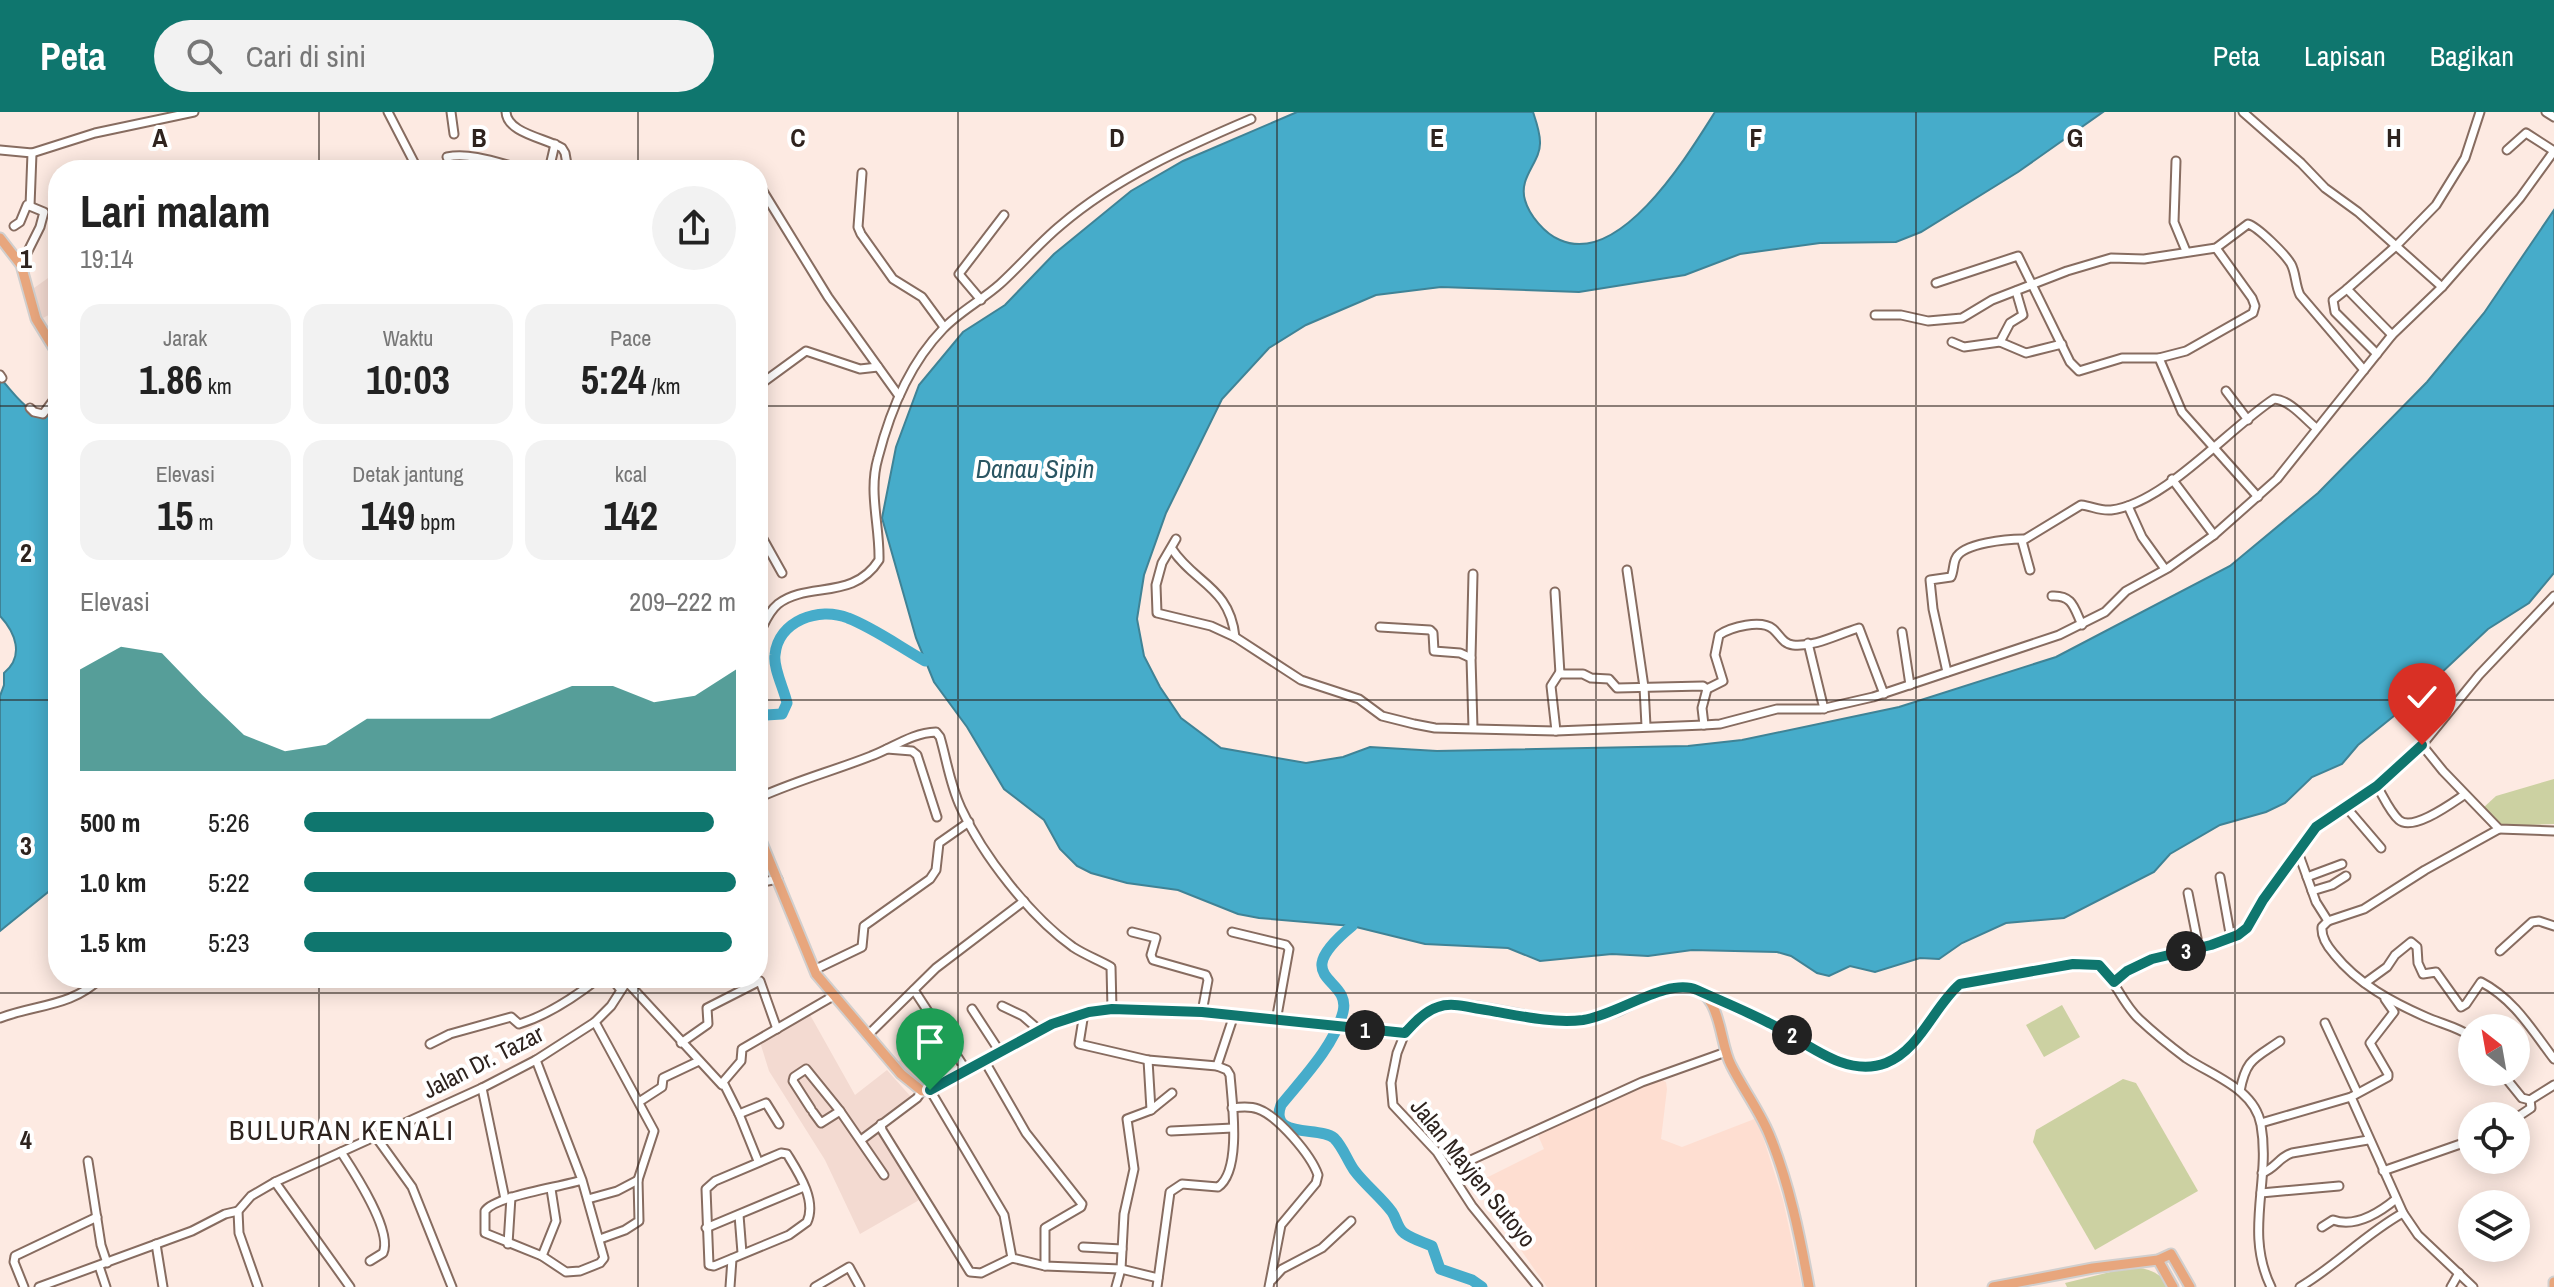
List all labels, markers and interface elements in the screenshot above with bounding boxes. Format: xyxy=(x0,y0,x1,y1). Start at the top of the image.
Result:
search box xyxy=(154,20,714,92)
text: Peta xyxy=(40,31,106,82)
icon: search xyxy=(182,34,226,78)
text: Cari di sini xyxy=(246,36,366,76)
text: Peta xyxy=(2213,37,2260,75)
text: Lapisan xyxy=(2304,37,2386,75)
text: Bagikan xyxy=(2430,37,2514,75)
text: A xyxy=(152,120,168,155)
text: B xyxy=(471,120,487,155)
text: C xyxy=(790,120,806,155)
text: D xyxy=(1109,120,1125,155)
text: E xyxy=(1430,120,1444,155)
text: F xyxy=(1749,120,1763,155)
text: G xyxy=(2067,120,2083,155)
text: H xyxy=(2386,120,2402,155)
text: Lari malam xyxy=(80,181,271,241)
button: share xyxy=(652,186,736,270)
text: 1 xyxy=(20,241,32,276)
text: 19:14 xyxy=(80,241,133,276)
text: Jarak xyxy=(163,323,207,353)
text: Waktu xyxy=(383,323,433,353)
text: Pace xyxy=(610,323,651,353)
text: 1.86 xyxy=(139,353,203,406)
text: 10:03 xyxy=(366,353,450,406)
text: 5:24 xyxy=(581,353,646,406)
text: km xyxy=(203,371,232,401)
text: /km xyxy=(646,371,681,401)
water label: Danau Sipin xyxy=(976,451,1094,486)
text: Elevasi xyxy=(156,459,215,489)
text: Detak jantung xyxy=(352,459,464,489)
text: kcal xyxy=(615,459,647,489)
text: 15 xyxy=(157,489,194,542)
text: 149 xyxy=(361,489,415,542)
text: 142 xyxy=(603,489,658,542)
text: m xyxy=(194,507,214,537)
text: bpm xyxy=(415,507,455,537)
text: 2 xyxy=(20,535,32,570)
text: Elevasi xyxy=(80,584,150,619)
text: 209–222 m xyxy=(629,584,736,619)
pin xyxy=(2388,663,2456,745)
icon: check xyxy=(2400,675,2444,719)
text: 500 m xyxy=(80,805,140,840)
text: 5:26 xyxy=(208,805,250,840)
text: 3 xyxy=(20,828,32,863)
text: 1.0 km xyxy=(80,865,146,900)
text: 5:22 xyxy=(208,865,250,900)
text: 1.5 km xyxy=(80,925,146,960)
text: 5:23 xyxy=(208,925,250,960)
pin: 3 xyxy=(2166,931,2206,971)
text: 3 xyxy=(2181,936,2191,966)
pin xyxy=(896,1008,964,1090)
pin: 1 xyxy=(1345,1010,1385,1050)
north arrow xyxy=(2458,1014,2530,1086)
map controls xyxy=(2458,1014,2530,1262)
text: 1 xyxy=(1360,1015,1370,1045)
pin: 2 xyxy=(1772,1015,1812,1055)
street label: Jalan Dr. Tazar xyxy=(417,1017,549,1105)
icon: arrive xyxy=(908,1020,952,1064)
text: 2 xyxy=(1787,1020,1797,1050)
street label: Jalan Mayjen Sutoyo xyxy=(1404,1091,1544,1253)
button: locate xyxy=(2458,1102,2530,1174)
district label: BULURAN KENALI xyxy=(229,1111,455,1149)
text: 4 xyxy=(20,1122,32,1157)
button: layers xyxy=(2458,1190,2530,1262)

